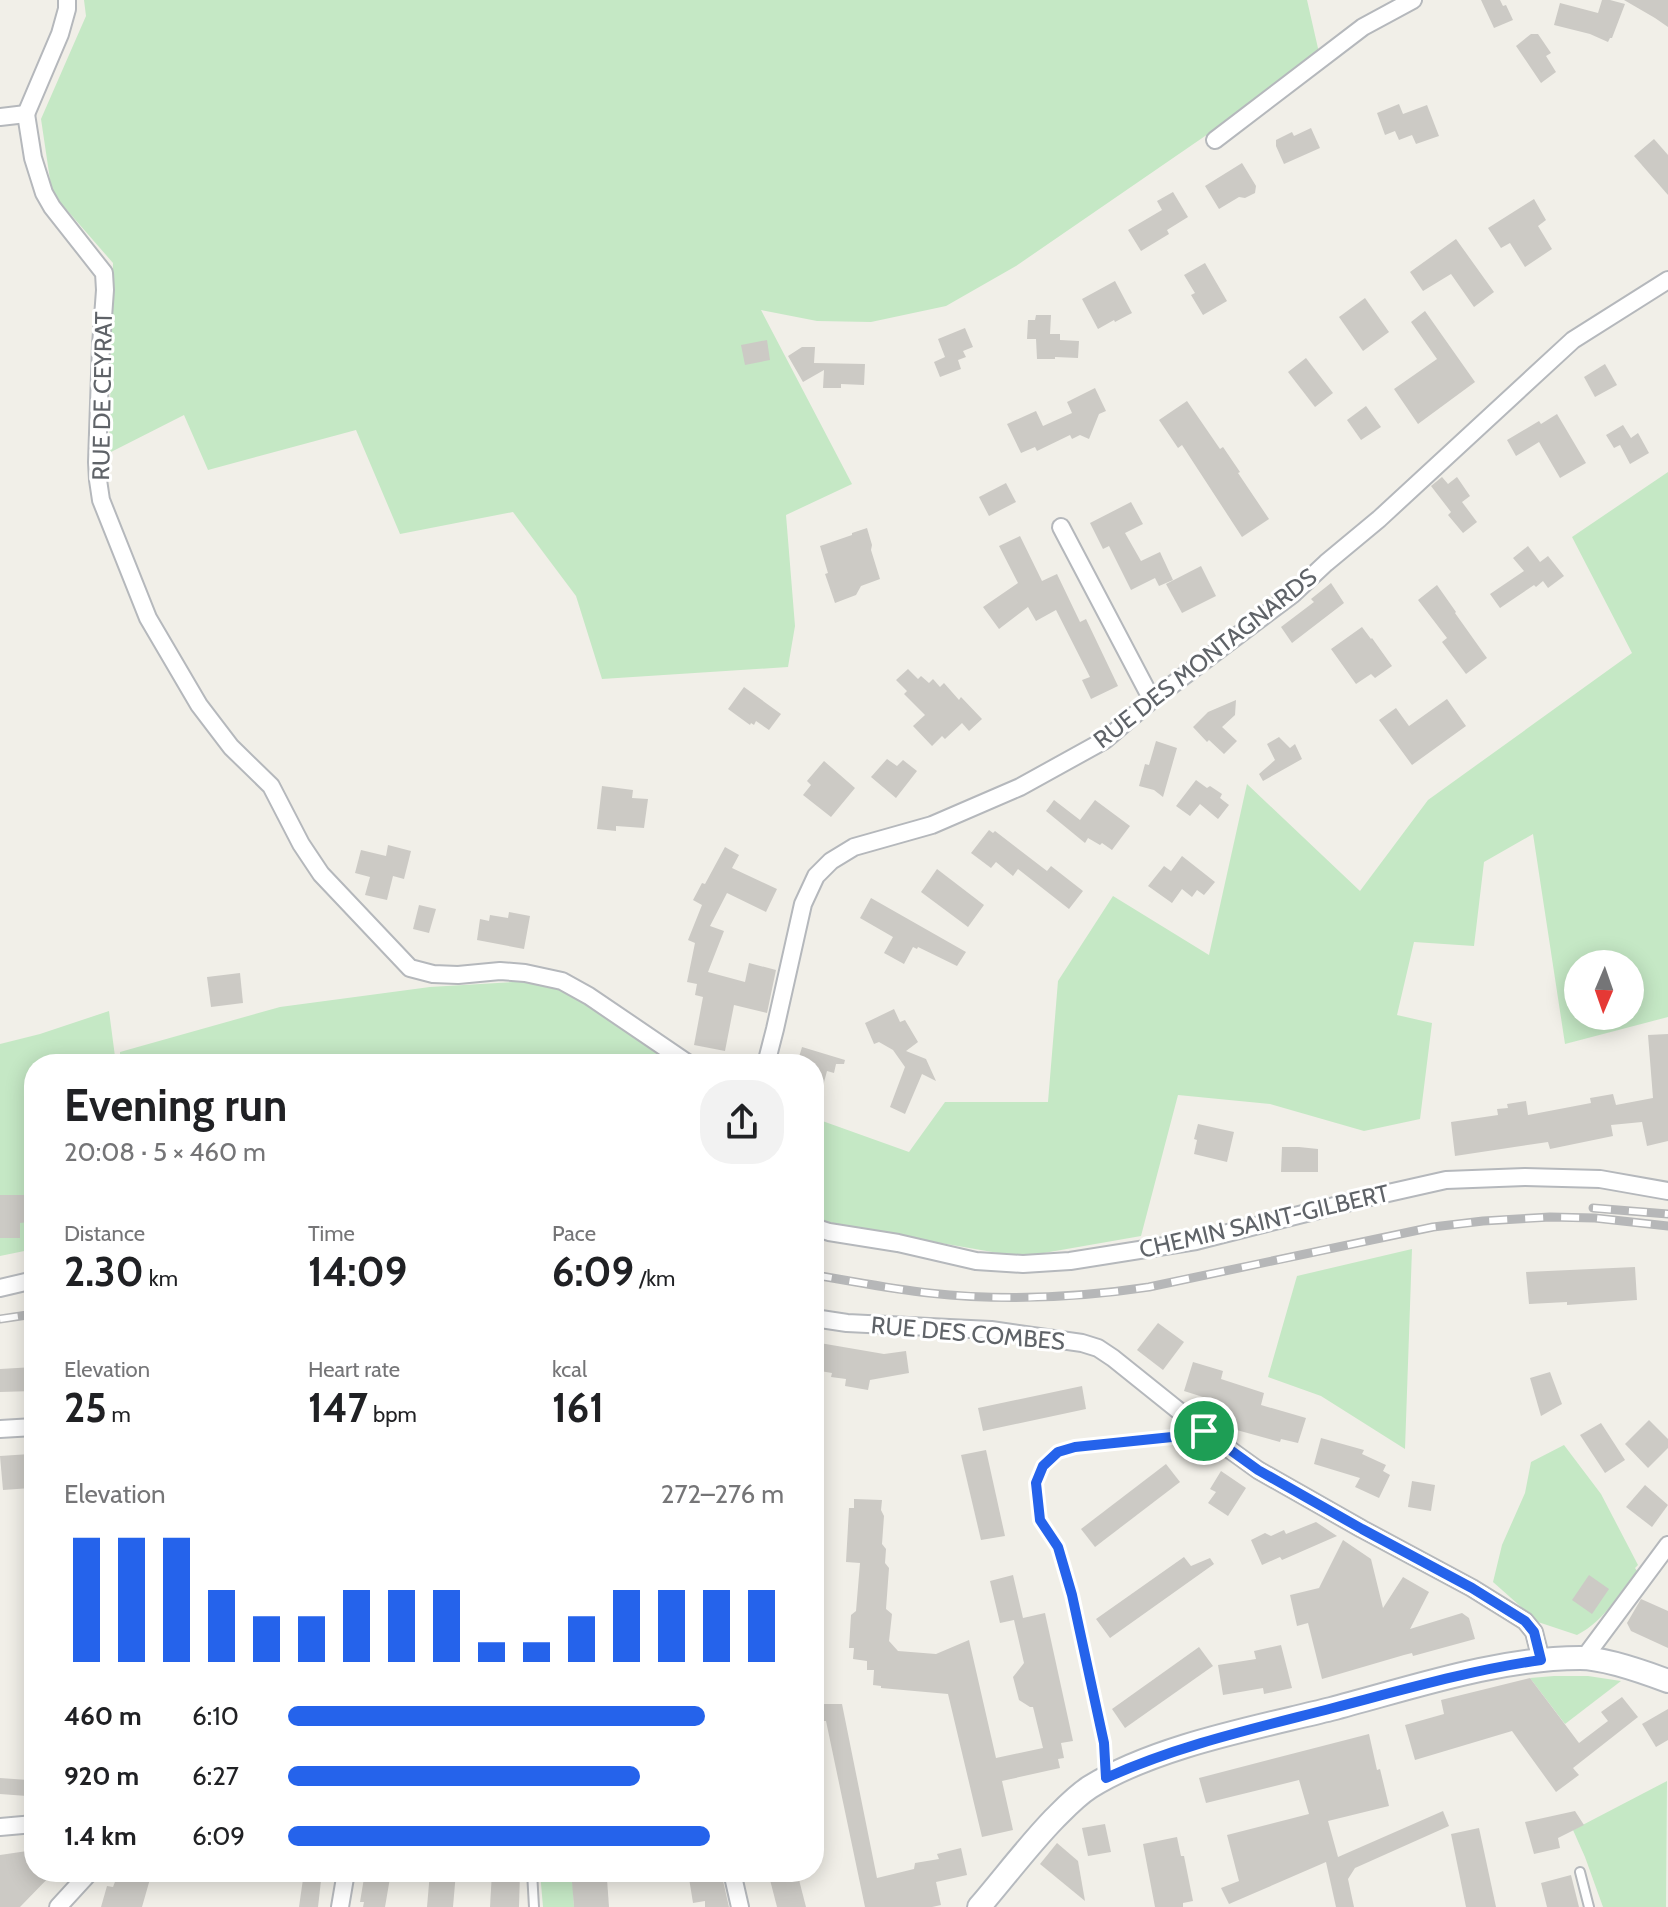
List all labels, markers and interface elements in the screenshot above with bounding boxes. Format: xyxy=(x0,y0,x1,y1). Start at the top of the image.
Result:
street label: RUE DE CEYRAT xyxy=(86,311,118,481)
street label: RUE DES MONTAGNARDS xyxy=(1088,562,1322,754)
north arrow xyxy=(1564,950,1644,1030)
map controls xyxy=(1564,950,1644,1030)
text: Evening run xyxy=(64,1079,287,1132)
button: share xyxy=(700,1080,784,1164)
text: 20:08 · 5 × 460 m xyxy=(64,1136,266,1168)
street label: CHEMIN SAINT-GILBERT xyxy=(1136,1178,1392,1264)
text: Distance xyxy=(64,1220,145,1247)
text: Time xyxy=(308,1220,355,1247)
text: Pace xyxy=(552,1220,596,1247)
text: 2.30 xyxy=(64,1247,144,1296)
text: 14:09 xyxy=(308,1247,407,1296)
text: 6:09 xyxy=(552,1247,634,1296)
text: km xyxy=(144,1265,178,1292)
text: /km xyxy=(634,1265,675,1292)
street label: RUE DES COMBES xyxy=(870,1310,1066,1356)
text: Elevation xyxy=(64,1356,150,1383)
text: Heart rate xyxy=(308,1356,400,1383)
text: kcal xyxy=(552,1356,587,1383)
text: 25 xyxy=(64,1383,107,1432)
text: 147 xyxy=(308,1383,368,1432)
text: 161 xyxy=(552,1383,604,1432)
pin xyxy=(1170,1397,1238,1465)
text: m xyxy=(107,1401,131,1428)
text: bpm xyxy=(368,1401,417,1428)
icon: arrive xyxy=(1182,1409,1226,1453)
text: Elevation xyxy=(64,1478,166,1510)
text: 272–276 m xyxy=(661,1478,784,1510)
text: 460 m xyxy=(64,1700,142,1732)
text: 6:10 xyxy=(192,1700,239,1732)
text: 920 m xyxy=(64,1760,139,1792)
text: 6:27 xyxy=(192,1760,239,1792)
text: 1.4 km xyxy=(64,1820,137,1852)
text: 6:09 xyxy=(192,1820,245,1852)

